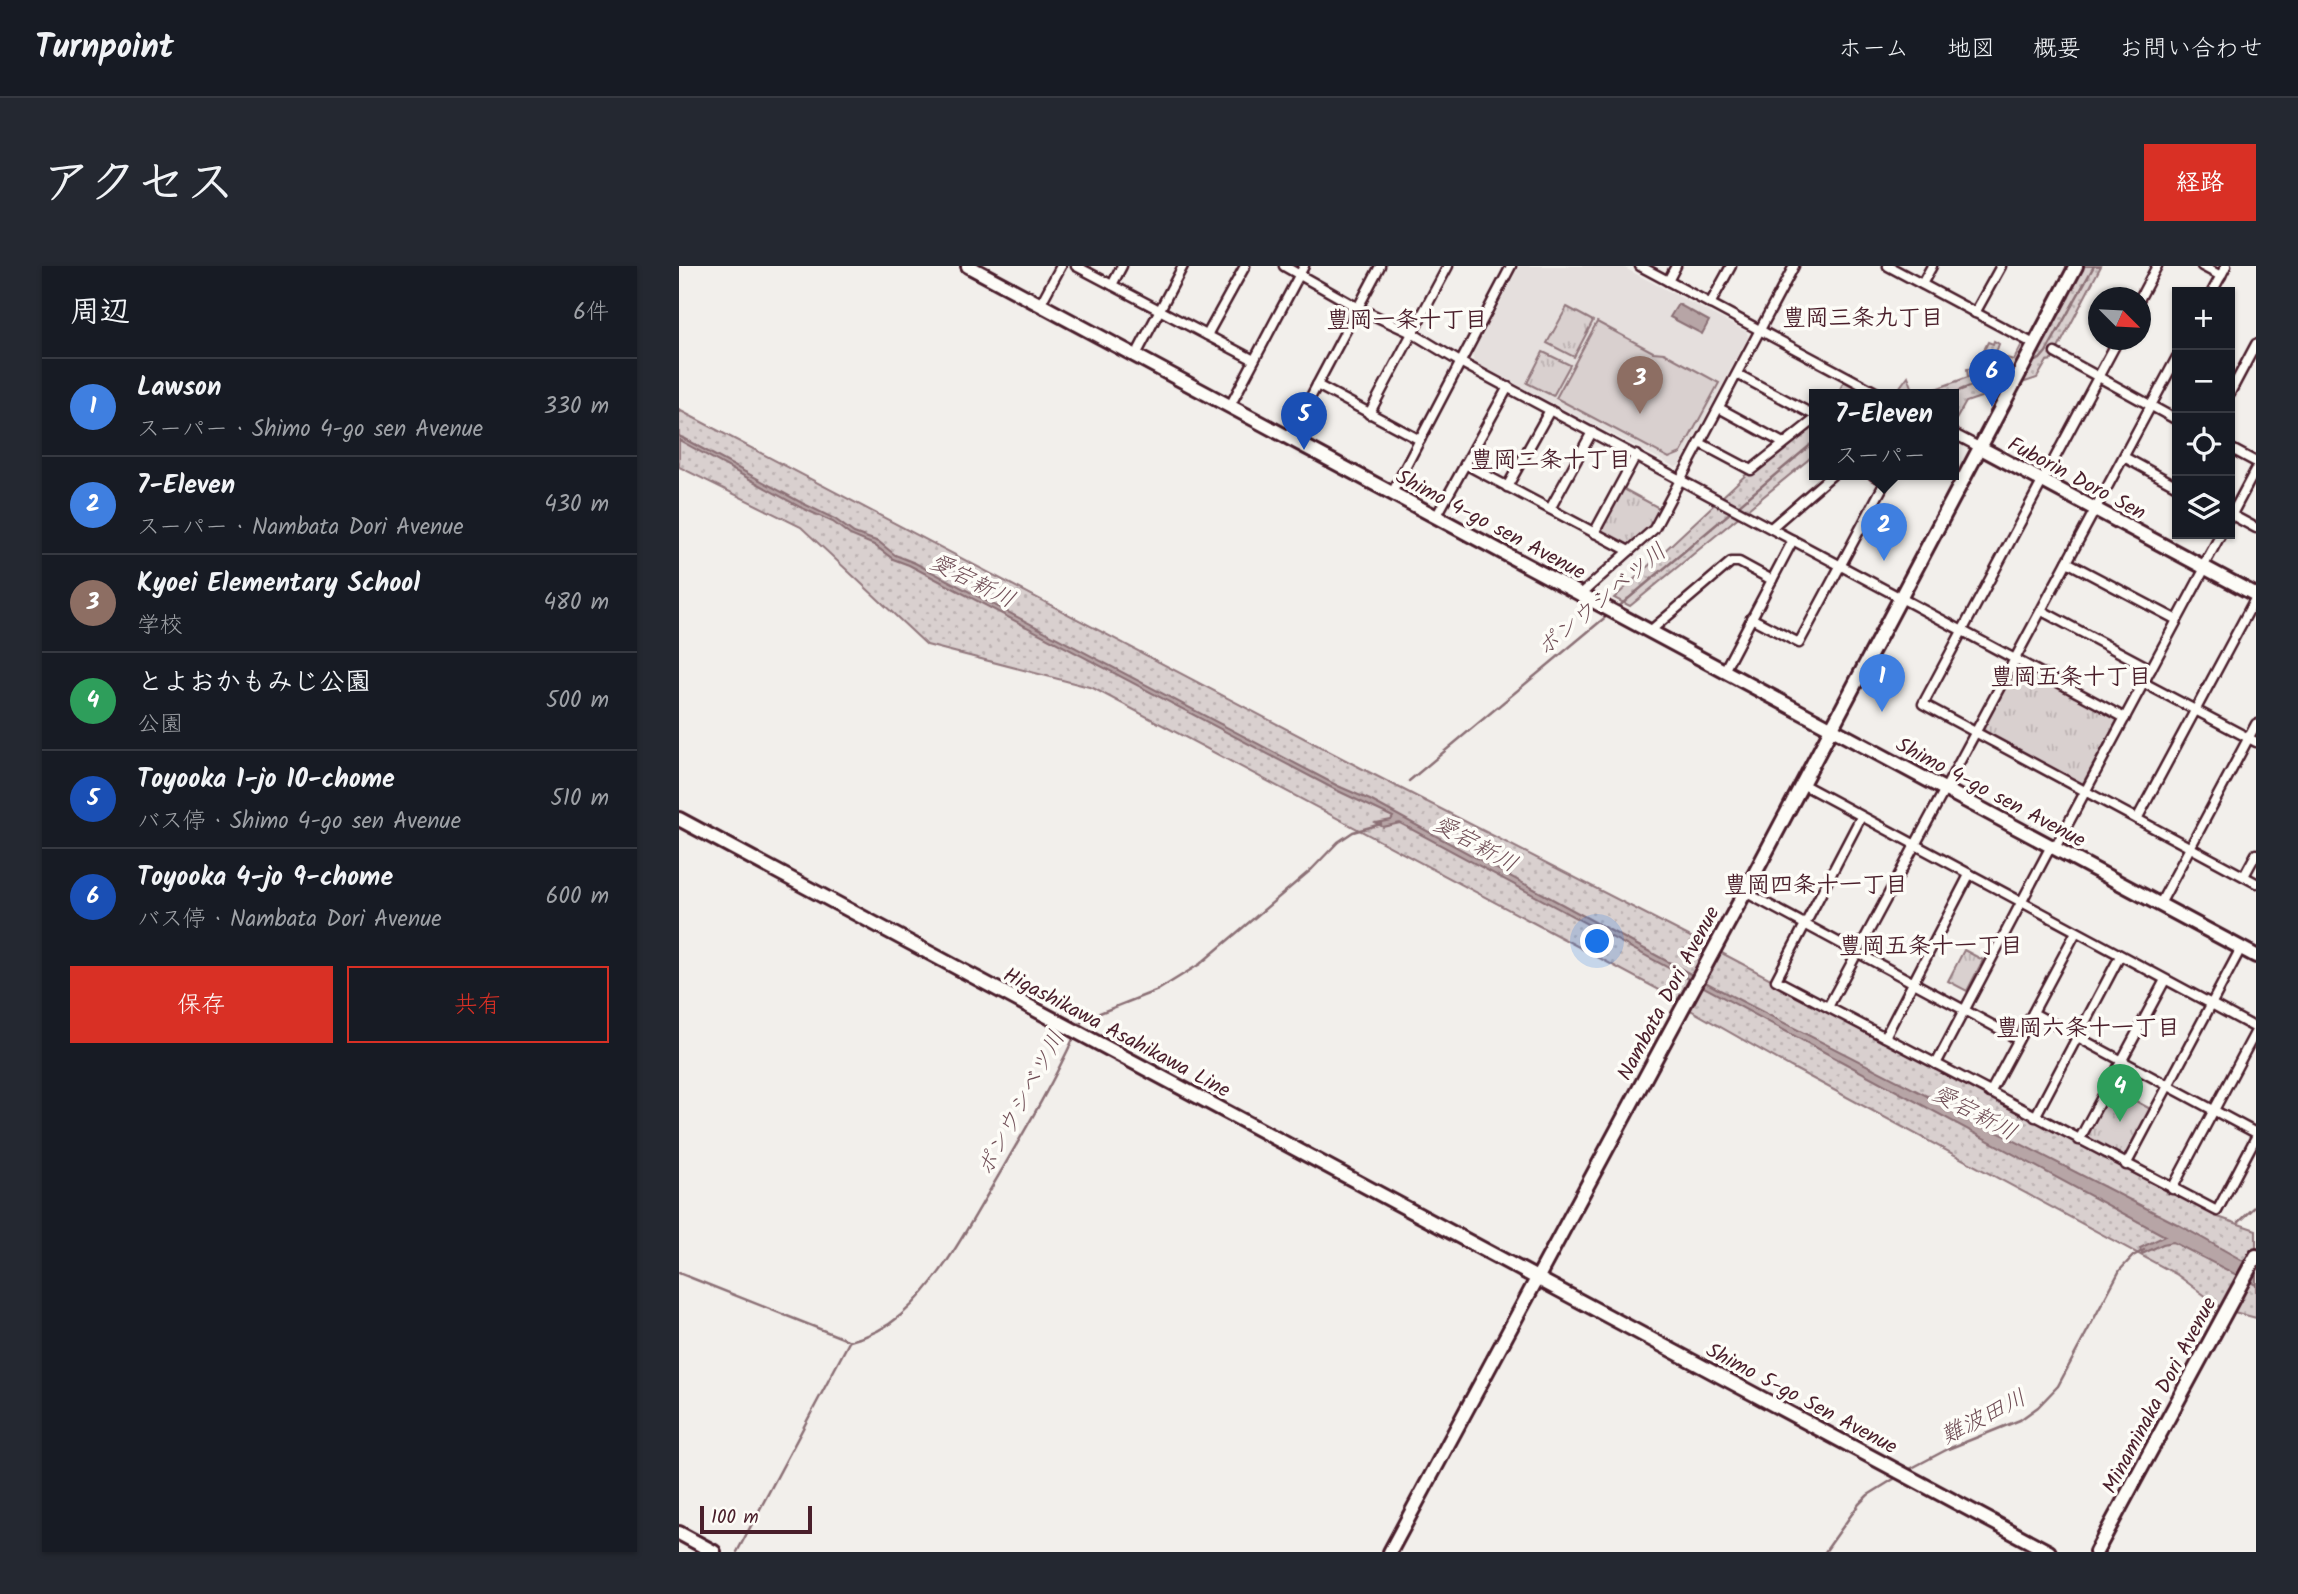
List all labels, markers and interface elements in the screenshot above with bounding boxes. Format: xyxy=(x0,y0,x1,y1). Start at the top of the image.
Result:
text: Turnpoint xyxy=(35,22,174,75)
text: ホーム xyxy=(1838,30,1909,69)
text: 地図 xyxy=(1947,30,1995,69)
text: 概要 xyxy=(2033,30,2081,69)
text: お問い合わせ xyxy=(2119,30,2263,69)
button: 経路 xyxy=(2144,144,2256,221)
text: アクセス xyxy=(42,146,235,224)
north arrow xyxy=(2088,287,2151,350)
map controls xyxy=(2172,287,2235,539)
button: + xyxy=(2172,287,2235,350)
text: 周辺 xyxy=(70,289,130,337)
text: 6件 xyxy=(573,295,609,331)
district label: 豊岡三条九丁目 xyxy=(1783,301,1944,337)
district label: 豊岡一条十丁目 xyxy=(1327,303,1488,339)
pin: 6 xyxy=(1969,349,2015,407)
button: − xyxy=(2172,350,2235,413)
pin: 3 xyxy=(1617,356,1663,414)
text: Lawson xyxy=(137,367,221,409)
text: 1 xyxy=(90,389,96,425)
text: 330 m xyxy=(544,389,609,425)
popup xyxy=(1809,389,1959,480)
pin: 5 xyxy=(1281,392,1327,450)
text: 7-Eleven xyxy=(1835,394,1933,436)
text: スーパー · Shimo 4-go sen Avenue xyxy=(137,412,483,448)
button: locate xyxy=(2172,413,2235,476)
street label: Fuborin Doro Sen xyxy=(2001,429,2152,530)
text: スーパー xyxy=(1835,439,1926,475)
district label: 豊岡二条十丁目 xyxy=(1471,443,1632,479)
street label: Shimo 4-go sen Avenue xyxy=(1389,461,1592,590)
text: 7-Eleven xyxy=(137,465,235,507)
button: layers xyxy=(2172,476,2235,539)
text: 2 xyxy=(86,487,100,523)
text: 430 m xyxy=(544,487,609,523)
pin: 2 xyxy=(1861,503,1907,561)
text: スーパー · Nambata Dori Avenue xyxy=(137,510,464,546)
water label: ポンウシベツ川 xyxy=(1529,535,1676,666)
water label: 愛宕新川 xyxy=(923,545,1021,619)
text: Kyoei Elementary School xyxy=(137,563,420,605)
text: 3 xyxy=(87,585,99,621)
text: 480 m xyxy=(543,585,609,621)
text: 学校 xyxy=(137,608,183,644)
pin: 1 xyxy=(1859,654,1905,712)
district label: 豊岡五条十丁目 xyxy=(1991,660,2152,696)
text: とよおかもみじ公園 xyxy=(137,662,371,704)
text: 4 xyxy=(87,683,99,719)
text: 500 m xyxy=(546,683,609,719)
text: 公園 xyxy=(137,707,183,743)
street label: Shimo 4-go sen Avenue xyxy=(1889,729,2092,858)
text: Toyooka 1-jo 10-chome xyxy=(137,759,395,801)
text: 5 xyxy=(87,781,99,817)
text: 510 m xyxy=(550,781,609,817)
text: バス停 · Shimo 4-go sen Avenue xyxy=(137,804,461,840)
water label: 愛宕新川 xyxy=(1426,807,1524,883)
text: Toyooka 4-jo 9-chome xyxy=(137,857,393,899)
district label: 豊岡四条十一丁目 xyxy=(1724,868,1908,904)
text: 6 xyxy=(87,879,99,915)
text: 600 m xyxy=(546,879,609,915)
street label: Nambata Dori Avenue xyxy=(1609,900,1730,1087)
text: バス停 · Nambata Dori Avenue xyxy=(137,902,442,938)
your location xyxy=(1580,924,1614,958)
district label: 豊岡五条十一丁目 xyxy=(1839,929,2023,965)
street label: Higashikawa Asahikawa Line xyxy=(997,959,1236,1108)
button: 保存 xyxy=(70,966,333,1043)
button: 共有 xyxy=(347,966,609,1043)
district label: 豊岡六条十一丁目 xyxy=(1996,1011,2180,1047)
water label: ポンウシベツ川 xyxy=(968,1024,1075,1183)
pin: 4 xyxy=(2097,1064,2143,1122)
water label: 愛宕新川 xyxy=(1925,1076,2023,1151)
street label: Minaminaka Dori Avenue xyxy=(2094,1291,2226,1500)
street label: Shimo 5-go Sen Avenue xyxy=(1700,1335,1904,1464)
water label: 難波田川 xyxy=(1935,1381,2033,1455)
scale bar xyxy=(700,1503,812,1535)
text: 100 m xyxy=(711,1503,759,1533)

